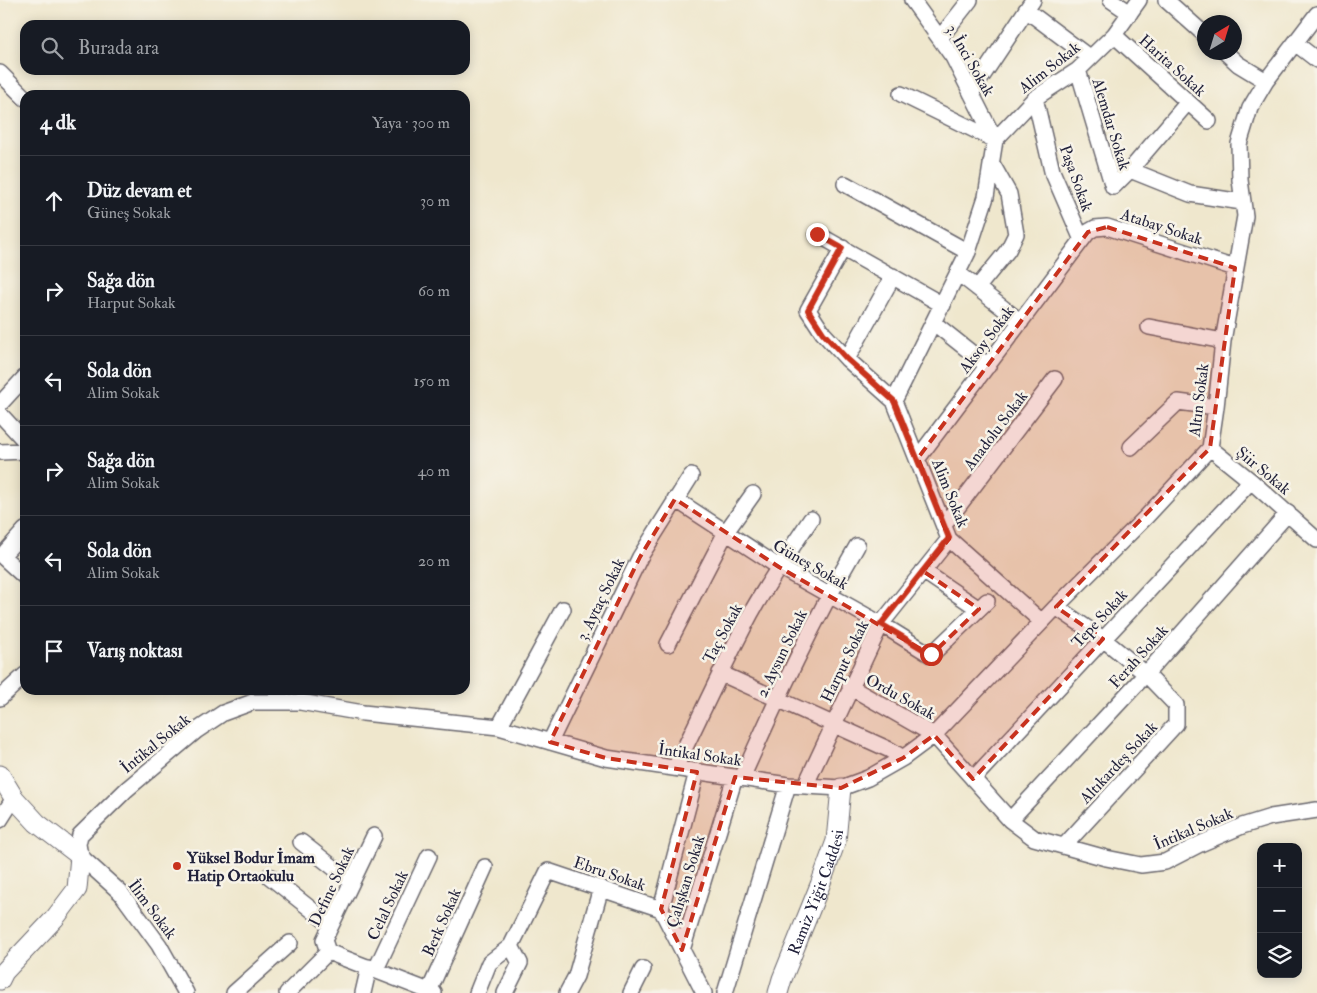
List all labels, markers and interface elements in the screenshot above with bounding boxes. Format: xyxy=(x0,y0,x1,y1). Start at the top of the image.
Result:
north arrow xyxy=(1197,15,1242,60)
search box xyxy=(20,20,470,75)
street label: 3. İnci Sokak xyxy=(942,21,999,100)
street label: Harita Sokak xyxy=(1135,30,1210,101)
icon: search xyxy=(38,34,66,62)
text: Burada ara xyxy=(78,36,159,60)
street label: Alim Sokak xyxy=(1014,37,1085,99)
street label: Alemdar Sokak xyxy=(1087,75,1135,173)
text: 4 dk xyxy=(40,109,76,136)
text: Yaya · 300 m xyxy=(372,113,450,133)
street label: Paşa Sokak xyxy=(1055,142,1097,215)
text: Düz devam et xyxy=(87,179,192,203)
icon: ahead xyxy=(40,187,68,215)
text: 30 m xyxy=(420,191,450,211)
text: Güneş Sokak xyxy=(87,203,171,223)
street label: Atabay Sokak xyxy=(1117,204,1205,250)
route end xyxy=(806,223,829,246)
text: Sağa dön xyxy=(87,269,155,293)
icon: right xyxy=(40,277,68,305)
text: 60 m xyxy=(418,281,450,301)
text: Harput Sokak xyxy=(87,293,176,313)
street label: Aksoy Sokak xyxy=(954,302,1019,378)
text: Sola dön xyxy=(87,359,152,383)
street label: Altın Sokak xyxy=(1184,362,1213,439)
icon: left xyxy=(40,367,68,395)
text: 150 m xyxy=(413,371,450,391)
text: Alim Sokak xyxy=(87,383,160,403)
street label: Anadolu Sokak xyxy=(959,387,1032,475)
street label: Şiir Sokak xyxy=(1232,442,1295,500)
text: Sağa dön xyxy=(87,449,155,473)
street label: Alim Sokak xyxy=(927,455,973,531)
icon: right xyxy=(40,457,68,485)
text: 40 m xyxy=(417,461,450,481)
text: Alim Sokak xyxy=(87,473,160,493)
street label: Güneş Sokak xyxy=(769,535,852,595)
text: Sola dön xyxy=(87,539,152,563)
icon: left xyxy=(40,547,68,575)
text: 20 m xyxy=(418,551,450,571)
street label: 3. Aytaç Sokak xyxy=(572,555,630,644)
text: Alim Sokak xyxy=(87,563,160,583)
street label: Tepe Sokak xyxy=(1068,585,1133,653)
street label: Taç Sokak xyxy=(699,600,747,667)
street label: 2. Aysun Sokak xyxy=(752,606,812,701)
street label: Harput Sokak xyxy=(816,617,874,706)
street label: Ferah Sokak xyxy=(1105,620,1173,693)
icon: arrive xyxy=(40,637,68,665)
text: Varış noktası xyxy=(87,639,183,663)
route start xyxy=(920,643,943,666)
street label: Ordu Sokak xyxy=(862,670,939,724)
street label: İntikal Sokak xyxy=(117,709,195,778)
street label: Altıkardeş Sokak xyxy=(1075,717,1162,809)
street label: İntikal Sokak xyxy=(657,739,743,771)
street label: İntikal Sokak xyxy=(1151,803,1236,855)
street label: Ramiz Yiğit Caddesi xyxy=(784,829,848,958)
street label: Çalışkan Sokak xyxy=(662,832,710,930)
street label: Define Sokak xyxy=(305,843,359,930)
map controls xyxy=(1257,843,1302,978)
button: + xyxy=(1257,843,1302,888)
place label: Yüksel Bodur İmam Hatip Ortaokulu xyxy=(186,847,316,887)
street label: Ebru Sokak xyxy=(571,852,649,896)
marker: Yüksel Bodur İmam Hatip Ortaokulu xyxy=(171,860,183,872)
street label: Celal Sokak xyxy=(363,867,413,944)
street label: İlim Sokak xyxy=(123,876,181,943)
street label: Berk Sokak xyxy=(418,885,466,960)
button: − xyxy=(1257,888,1302,933)
button: layers xyxy=(1257,933,1302,978)

